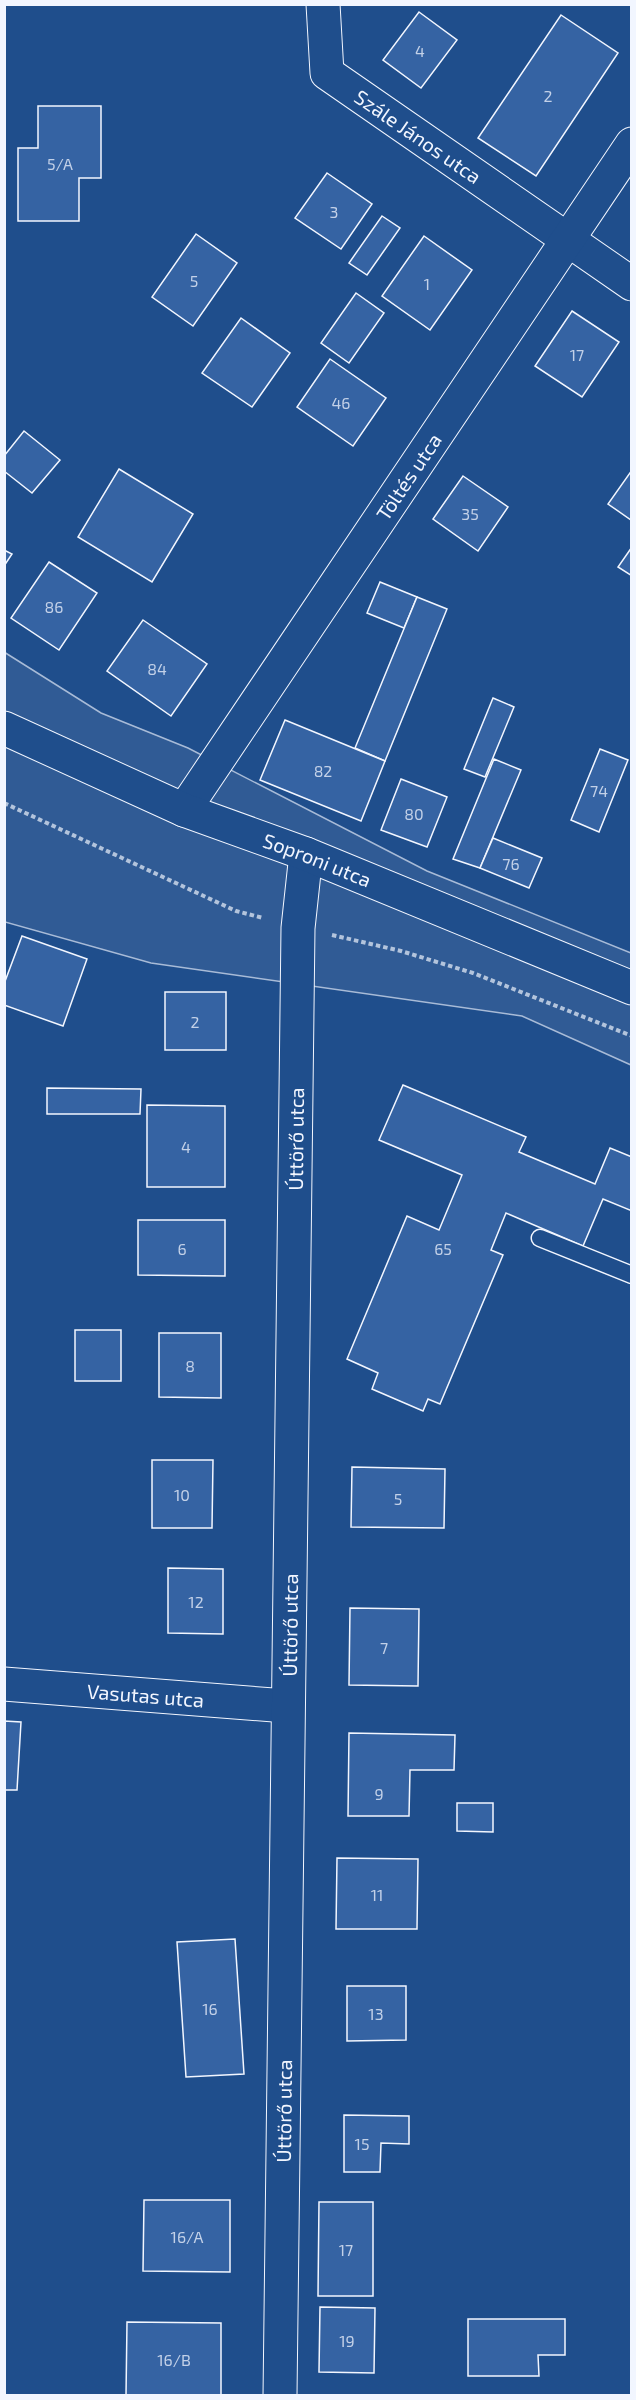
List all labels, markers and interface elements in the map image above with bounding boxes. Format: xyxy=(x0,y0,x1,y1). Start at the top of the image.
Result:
house number: 4 xyxy=(415,41,425,60)
street label: Szále János utca xyxy=(350,84,486,188)
house number: 2 xyxy=(544,86,553,105)
house number: 5/A xyxy=(47,154,73,173)
house number: 3 xyxy=(330,202,338,221)
house number: 5 xyxy=(190,271,198,290)
house number: 1 xyxy=(424,274,430,293)
house number: 17 xyxy=(570,345,584,364)
house number: 46 xyxy=(332,393,351,412)
street label: Töltés utca xyxy=(371,429,446,524)
house number: 35 xyxy=(461,504,479,523)
house number: 86 xyxy=(45,597,63,616)
house number: 84 xyxy=(147,659,167,678)
house number: 82 xyxy=(314,761,332,780)
house number: 74 xyxy=(590,781,608,800)
house number: 80 xyxy=(404,804,424,823)
street label: Soproni utca xyxy=(260,828,375,892)
house number: 76 xyxy=(502,854,520,873)
house number: 2 xyxy=(191,1012,200,1031)
street label: Úttörő utca xyxy=(283,1087,308,1191)
house number: 4 xyxy=(181,1137,191,1156)
house number: 6 xyxy=(177,1239,187,1258)
house number: 65 xyxy=(434,1239,452,1258)
house number: 8 xyxy=(185,1356,195,1375)
house number: 10 xyxy=(174,1485,190,1504)
house number: 5 xyxy=(394,1489,402,1508)
street label: Úttörő utca xyxy=(277,1573,302,1677)
house number: 12 xyxy=(188,1592,204,1611)
house number: 7 xyxy=(380,1638,388,1657)
street label: Vasutas utca xyxy=(86,1678,205,1712)
house number: 9 xyxy=(374,1784,384,1803)
house number: 11 xyxy=(371,1885,383,1904)
house number: 16 xyxy=(202,1999,218,2018)
house number: 13 xyxy=(368,2004,384,2023)
street label: Úttörő utca xyxy=(271,2059,296,2163)
house number: 15 xyxy=(355,2134,369,2153)
house number: 16/A xyxy=(171,2227,203,2246)
house number: 17 xyxy=(339,2240,353,2259)
house number: 19 xyxy=(339,2331,355,2350)
house number: 16/B xyxy=(157,2350,191,2369)

